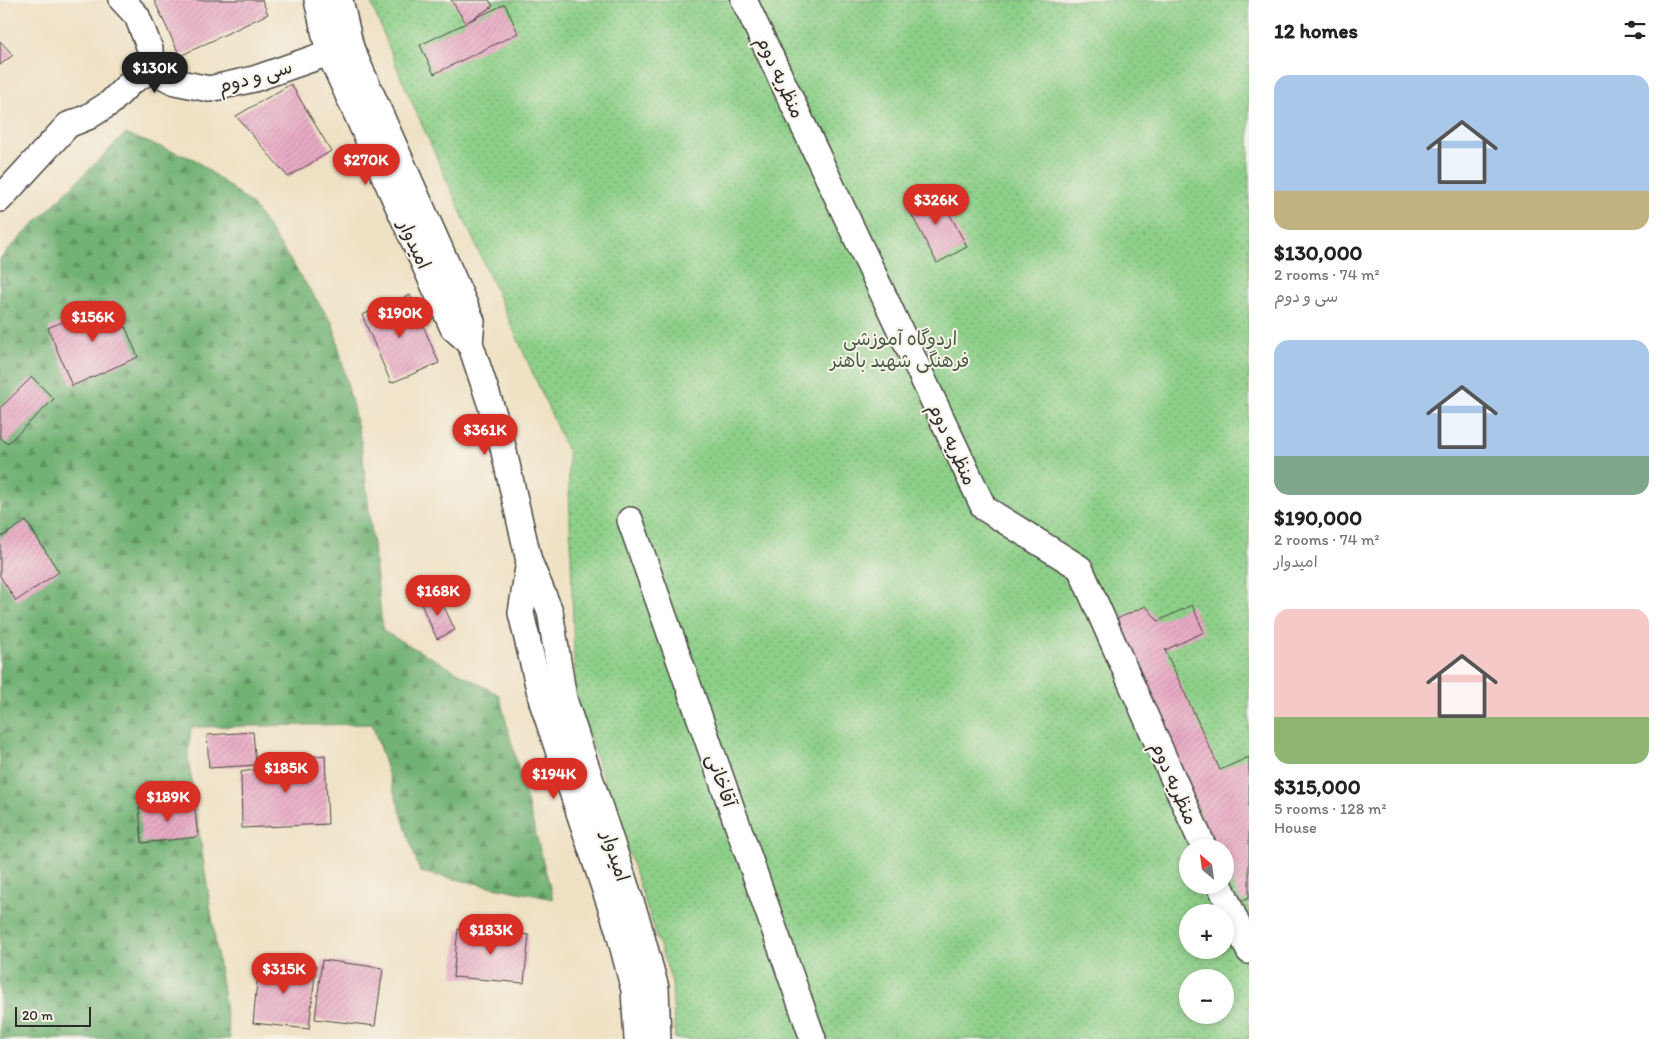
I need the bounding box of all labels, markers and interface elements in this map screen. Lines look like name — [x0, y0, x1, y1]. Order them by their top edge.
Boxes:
icon: filters — [1621, 16, 1649, 44]
text: 12 homes — [1274, 18, 1358, 43]
street label: منظریه دوم — [749, 32, 810, 123]
pin: $130K — [120, 52, 190, 94]
street label: سی و دوم — [215, 55, 296, 101]
text: $130K — [133, 58, 177, 77]
icon: home — [1417, 107, 1507, 197]
pin: $270K — [331, 144, 401, 186]
text: $270K — [344, 150, 388, 169]
pin: $326K — [901, 184, 971, 226]
text: $326K — [914, 190, 958, 209]
street label: امیدوار — [392, 214, 436, 273]
text: $130,000 — [1274, 240, 1363, 265]
text: 2 rooms · 74 m² — [1274, 265, 1379, 284]
text: سی و دوم — [1274, 287, 1338, 306]
pin: $190K — [365, 296, 435, 339]
pin: $156K — [58, 300, 128, 343]
text: $190K — [378, 303, 422, 322]
text: $156K — [72, 307, 114, 326]
park label: اردوگاه آموزشی فرهنگی شهید باهنر — [828, 327, 970, 373]
icon: home — [1417, 372, 1507, 462]
street label: منظریه دوم — [921, 399, 982, 490]
pin: $361K — [450, 414, 520, 456]
text: $361K — [464, 420, 506, 439]
text: $190,000 — [1274, 505, 1362, 530]
text: 2 rooms · 74 m² — [1274, 530, 1379, 549]
text: امیدوار — [1274, 552, 1318, 571]
pin: $168K — [403, 574, 473, 617]
text: $168K — [417, 581, 460, 600]
icon: home — [1417, 641, 1507, 731]
street label: منظریه دوم — [1143, 738, 1203, 829]
street label: آقاخانی — [701, 751, 742, 811]
pin: $185K — [251, 752, 321, 794]
text: $185K — [265, 758, 307, 777]
pin: $194K — [519, 758, 589, 800]
text: $194K — [532, 764, 576, 783]
text: $315,000 — [1274, 774, 1361, 799]
pin: $189K — [133, 780, 203, 823]
text: $189K — [147, 787, 189, 806]
text: 5 rooms · 128 m² — [1274, 799, 1386, 818]
text: House — [1274, 818, 1317, 837]
street label: امیدوار — [596, 826, 634, 884]
north arrow — [1179, 839, 1234, 894]
map controls — [1179, 839, 1234, 1024]
button: + — [1179, 904, 1234, 959]
pin: $183K — [456, 914, 526, 956]
text: $183K — [469, 920, 513, 939]
pin: $315K — [249, 952, 319, 995]
text: $315K — [263, 959, 305, 978]
button: − — [1179, 969, 1234, 1024]
scale bar — [15, 1004, 91, 1027]
text: 20 m — [22, 1007, 53, 1024]

